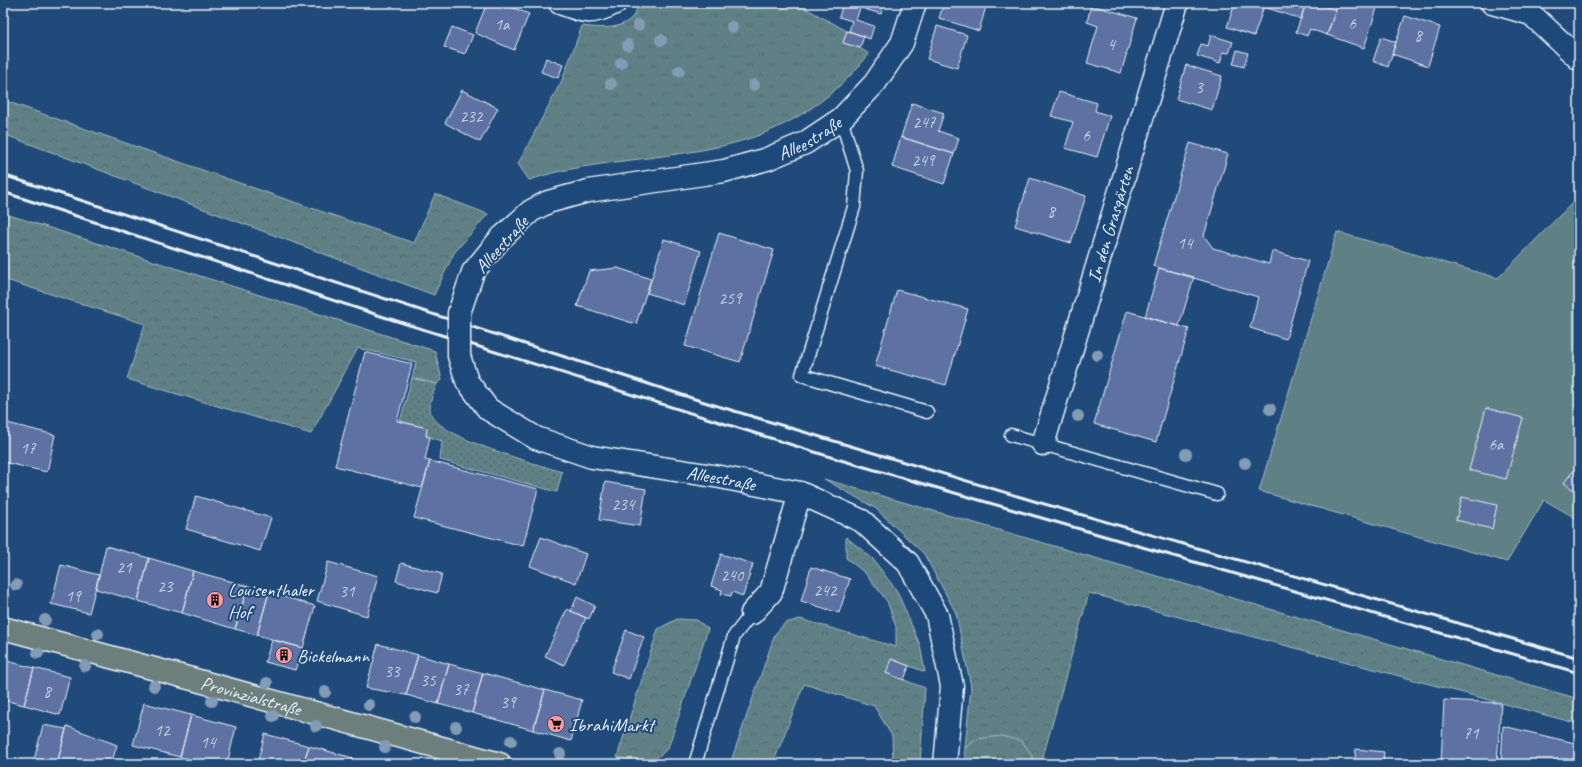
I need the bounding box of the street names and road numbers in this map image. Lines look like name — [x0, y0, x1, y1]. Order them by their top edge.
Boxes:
street label: Alleestraße — [774, 110, 848, 166]
street label: In den Grasgärten — [1082, 162, 1140, 285]
street label: Alleestraße — [470, 209, 535, 279]
street label: Alleestraße — [685, 461, 759, 497]
street label: Provinzialstraße — [198, 671, 305, 722]

